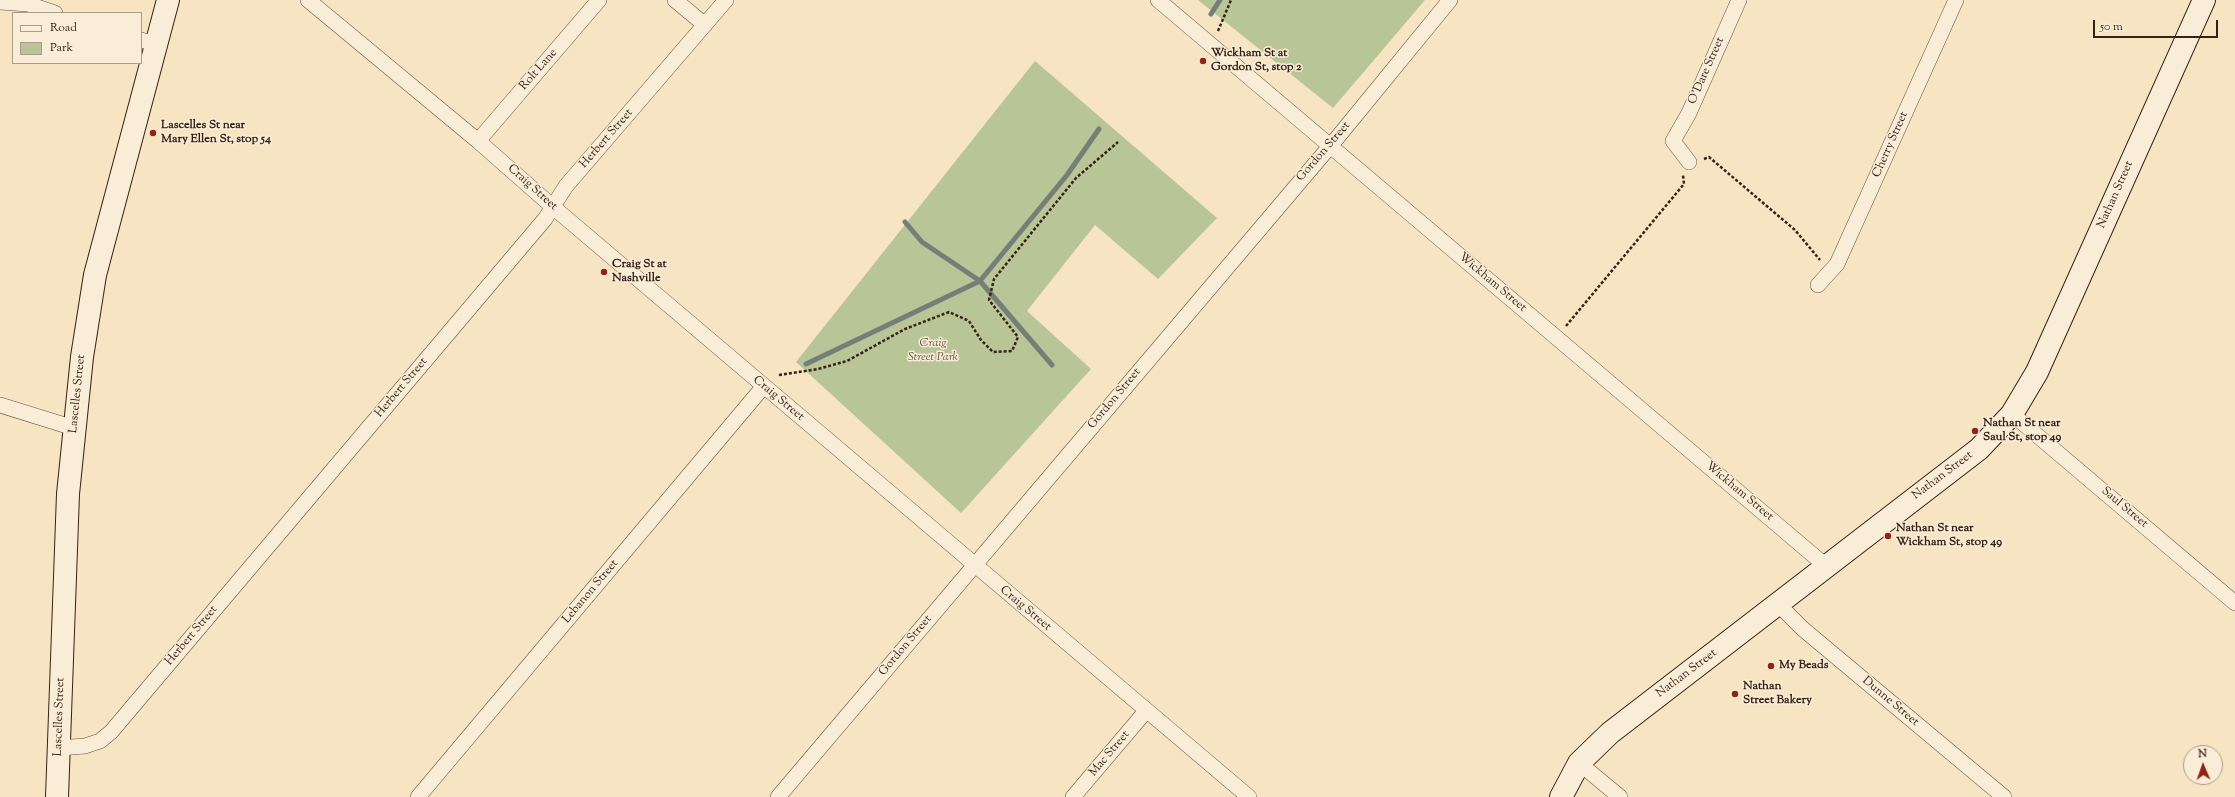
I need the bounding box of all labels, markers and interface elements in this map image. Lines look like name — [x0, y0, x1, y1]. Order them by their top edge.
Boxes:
legend — [12, 12, 142, 64]
scale bar — [2095, 12, 2220, 38]
text: 50 m — [2100, 18, 2123, 36]
text: Road — [50, 19, 77, 37]
street label: O'Dare Street — [1686, 35, 1728, 107]
text: Park — [50, 39, 73, 57]
street label: Rolt Lane — [517, 46, 561, 94]
place label: Wickham St at Gordon St, stop 2 — [1211, 47, 1302, 75]
marker: Wickham St at Gordon St, stop 2 — [1198, 56, 1208, 66]
street label: Herbert Street — [577, 106, 637, 172]
street label: Cherry Street — [1870, 110, 1912, 180]
place label: Lascelles St near Mary Ellen St, stop 54 — [161, 119, 271, 147]
street label: Gordon Street — [1294, 119, 1354, 185]
marker: Lascelles St near Mary Ellen St, stop 54 — [148, 128, 158, 138]
street label: Nathan Street — [2095, 159, 2137, 231]
street label: Craig Street — [504, 162, 560, 214]
street label: Wickham Street — [1455, 251, 1529, 315]
place label: Craig St at Nashville — [612, 258, 667, 286]
marker: Craig St at Nashville — [599, 267, 609, 277]
park label: Craig Street Park — [908, 337, 958, 365]
street label: Lascelles Street — [67, 354, 89, 434]
street label: Herbert Street — [373, 355, 431, 421]
street label: Gordon Street — [1085, 366, 1145, 432]
street label: Craig Street — [750, 373, 806, 425]
place label: Nathan St near Saul St, stop 49 — [1983, 417, 2061, 445]
marker: Nathan St near Saul St, stop 49 — [1970, 426, 1980, 436]
street label: Nathan Street — [1910, 449, 1976, 503]
street label: Wickham Street — [1702, 460, 1776, 524]
street label: Saul Street — [2098, 484, 2150, 532]
place label: Nathan St near Wickham St, stop 49 — [1896, 522, 2002, 550]
marker: Nathan St near Wickham St, stop 49 — [1883, 531, 1893, 541]
street label: Lebanon Street — [560, 557, 622, 627]
street label: Craig Street — [997, 583, 1053, 635]
street label: Herbert Street — [163, 603, 221, 669]
street label: Gordon Street — [876, 613, 936, 679]
street label: Nathan Street — [1654, 647, 1720, 701]
place label: My Beads — [1779, 659, 1828, 673]
marker: My Beads — [1766, 661, 1776, 671]
street label: Dunne Street — [1859, 674, 1921, 730]
street label: Lascelles Street — [51, 677, 69, 757]
place label: Nathan Street Bakery — [1743, 680, 1812, 708]
marker: Nathan Street Bakery — [1730, 689, 1740, 699]
street label: Mac Street — [1087, 728, 1133, 780]
north arrow — [2183, 745, 2223, 785]
text: N — [2198, 746, 2207, 762]

